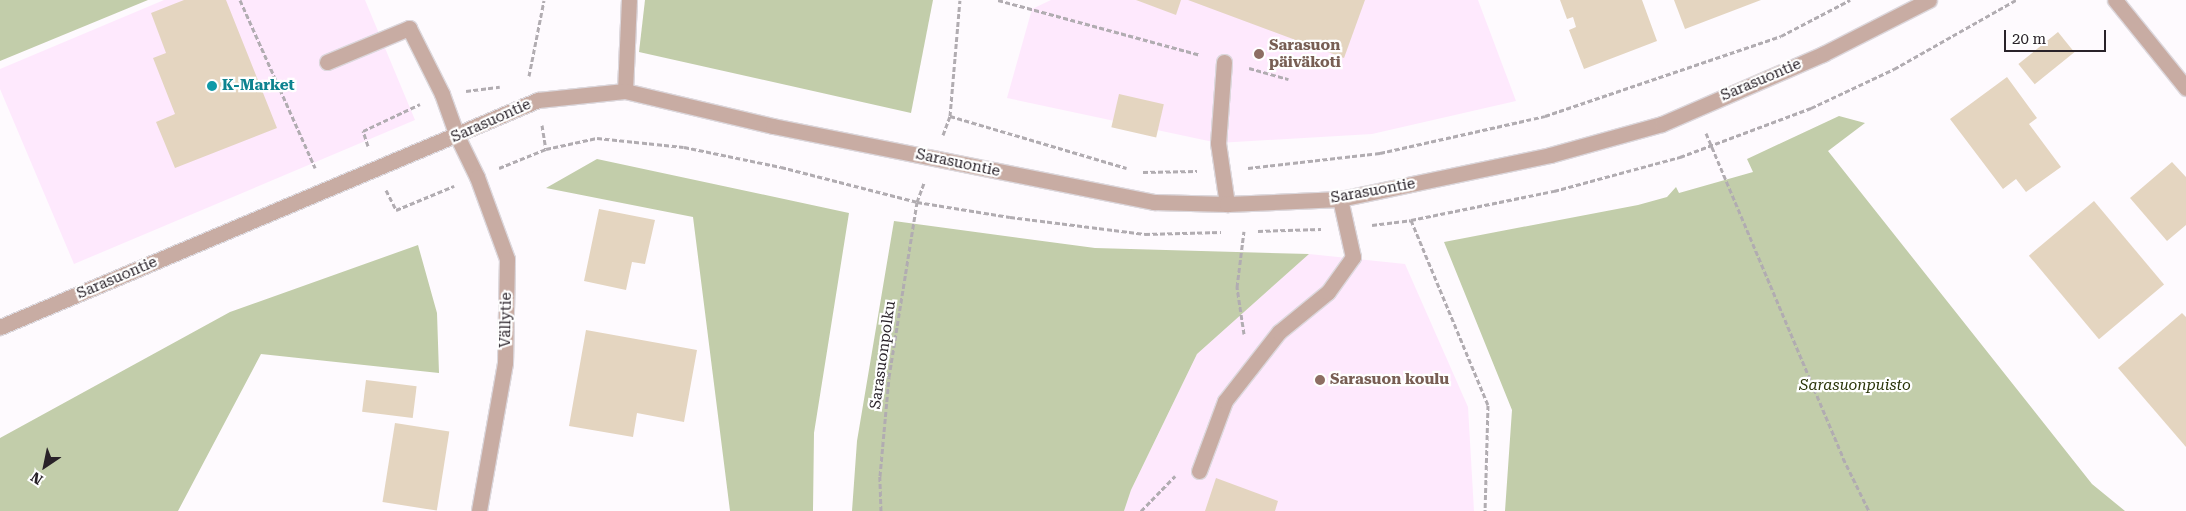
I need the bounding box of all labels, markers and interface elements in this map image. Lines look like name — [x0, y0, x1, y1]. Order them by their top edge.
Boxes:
scale bar — [2006, 20, 2108, 52]
text: 20 m — [2012, 30, 2046, 48]
place label: Sarasuon päiväkoti — [1269, 36, 1341, 71]
marker: Sarasuon päiväkoti — [1253, 48, 1265, 60]
street label: Sarasuontie — [1718, 55, 1804, 105]
place label: K-Market — [222, 77, 295, 95]
marker: K-Market — [206, 80, 218, 92]
street label: Sarasuontie — [448, 95, 534, 147]
street label: Sarasuontie — [914, 145, 1002, 181]
street label: Sarasuontie — [1329, 175, 1417, 207]
street label: Sarasuontie — [74, 253, 160, 303]
street label: Vällytie — [497, 292, 515, 348]
street label: Sarasuonpolku — [866, 300, 900, 410]
place label: Sarasuon koulu — [1330, 371, 1449, 389]
marker: Sarasuon koulu — [1314, 374, 1326, 386]
park label: Sarasuonpuisto — [1799, 377, 1911, 395]
north arrow — [20, 441, 70, 491]
text: N — [28, 469, 46, 488]

